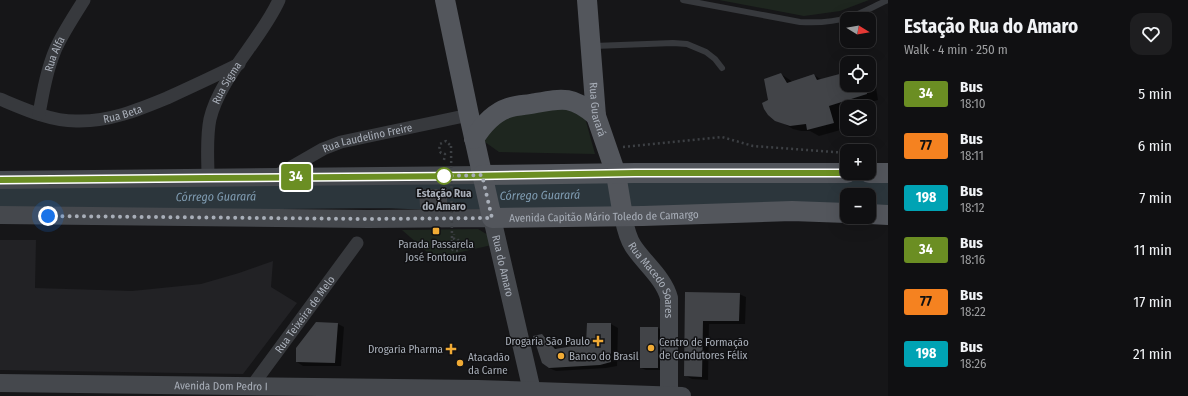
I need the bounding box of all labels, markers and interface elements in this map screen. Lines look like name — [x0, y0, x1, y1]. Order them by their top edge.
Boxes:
north arrow — [840, 12, 876, 48]
map controls — [840, 12, 876, 224]
button: heart — [1130, 13, 1172, 55]
text: Estação Rua do Amaro — [904, 15, 1078, 38]
street label: Rua Alfa — [42, 34, 68, 73]
text: Walk · 4 min · 250 m — [904, 42, 1008, 57]
button: locate — [840, 56, 876, 92]
street label: Rua Sigma — [210, 59, 244, 106]
text: Bus — [960, 78, 983, 96]
street label: Rua Guarará — [586, 82, 609, 138]
text: 34 — [919, 85, 933, 102]
text: 5 min — [1138, 85, 1172, 103]
text: 18:10 — [960, 96, 986, 111]
button: layers — [840, 100, 876, 136]
street label: Rua Beta — [102, 102, 144, 126]
street label: Rua Laudelino Freire — [321, 121, 413, 156]
text: Bus — [960, 130, 983, 148]
text: 77 — [920, 137, 932, 154]
text: 6 min — [1138, 137, 1172, 155]
button: + — [840, 144, 876, 180]
text: 18:11 — [960, 148, 984, 163]
line badge: 34 — [278, 164, 314, 190]
marker: Estação Rua do Amaro — [435, 167, 453, 185]
text: 34 — [289, 168, 303, 185]
text: Bus — [960, 182, 983, 200]
place label: Estação Rua do Amaro — [417, 187, 472, 213]
water label: Córrego Guarará — [500, 188, 580, 203]
button: − — [840, 188, 876, 224]
water label: Córrego Guarará — [176, 189, 256, 204]
text: 198 — [916, 189, 936, 206]
text: 7 min — [1139, 189, 1172, 207]
text: 18:12 — [960, 200, 985, 215]
your location — [38, 206, 58, 226]
street label: Avenida Capitão Mário Toledo de Camargo — [509, 208, 699, 225]
marker: Parada Passarela José Fontoura — [431, 226, 441, 236]
street label: Rua do Amaro — [489, 234, 516, 298]
text: Bus — [960, 234, 983, 252]
place label: Parada Passarela José Fontoura — [398, 238, 474, 264]
street label: Rua Macedo Soares — [625, 240, 675, 318]
text: 34 — [919, 241, 933, 258]
text: 11 min — [1134, 241, 1172, 259]
text: 18:16 — [960, 252, 985, 267]
street label: Rua Teixeira de Melo — [272, 273, 338, 356]
text: Bus — [960, 286, 983, 304]
text: 77 — [920, 293, 932, 310]
text: 17 min — [1133, 293, 1172, 311]
text: 18:22 — [960, 304, 986, 319]
place label: Drogaria São Paulo — [505, 335, 590, 348]
marker: Drogaria São Paulo — [593, 336, 603, 346]
place label: Centro de Formação de Condutores Félix — [659, 336, 749, 362]
text: Bus — [960, 338, 983, 356]
place label: Drogaria Pharma — [368, 343, 443, 356]
marker: Centro de Formação de Condutores Félix — [646, 343, 656, 353]
marker: Drogaria Pharma — [446, 344, 456, 354]
text: 198 — [916, 345, 936, 362]
text: 21 min — [1133, 345, 1172, 363]
place label: Banco do Brasil — [569, 350, 639, 363]
place label: Atacadão da Carne — [468, 351, 510, 377]
marker: Banco do Brasil — [556, 351, 566, 361]
text: 18:26 — [960, 356, 987, 371]
marker: Atacadão da Carne — [455, 358, 465, 368]
street label: Avenida Dom Pedro I — [174, 379, 268, 393]

